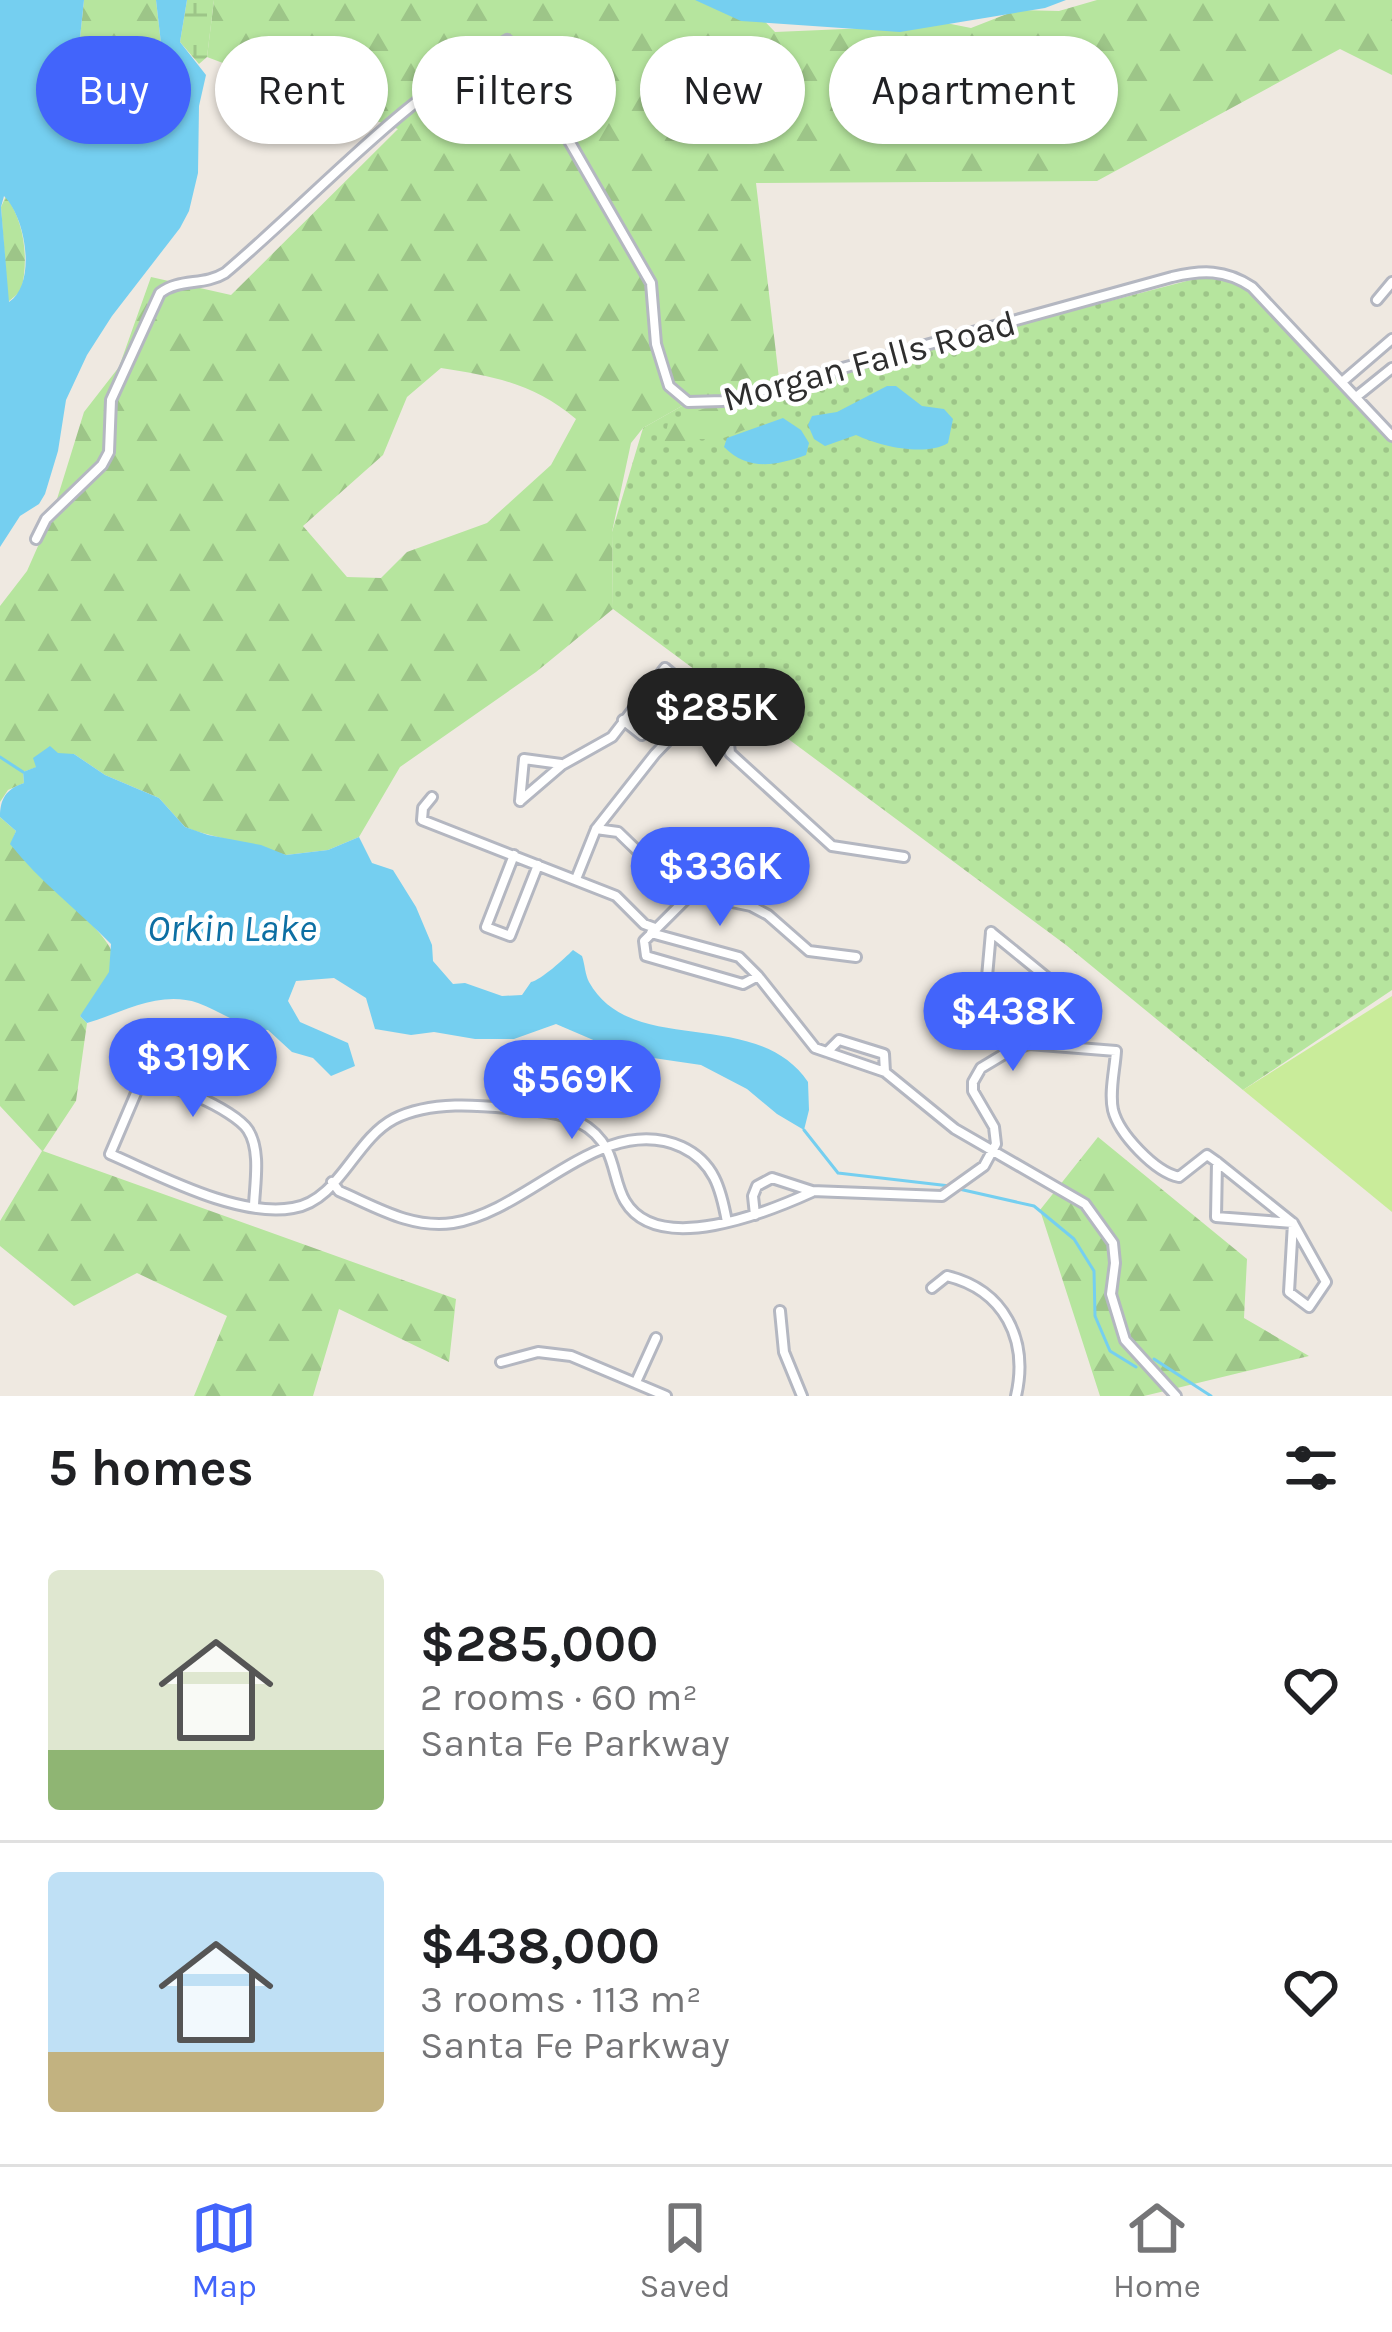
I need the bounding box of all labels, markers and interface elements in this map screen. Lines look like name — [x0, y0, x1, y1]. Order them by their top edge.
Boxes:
chip: Buy — [36, 36, 191, 144]
chip: Rent — [215, 36, 388, 144]
chip: Filters — [412, 36, 616, 144]
chip: New — [640, 36, 805, 144]
chip: Apartment — [829, 36, 1118, 144]
street label: Morgan Falls Road — [718, 302, 1020, 420]
pin: $285K — [632, 668, 800, 770]
text: $285K — [654, 684, 778, 730]
pin: $336K — [636, 827, 804, 929]
text: $336K — [658, 843, 782, 889]
water label: Orkin Lake — [147, 905, 317, 951]
pin: $438K — [929, 972, 1097, 1074]
text: $438K — [950, 988, 1076, 1034]
pin: $319K — [109, 1018, 277, 1120]
text: $319K — [136, 1034, 250, 1080]
pin: $569K — [488, 1040, 656, 1142]
text: $569K — [511, 1056, 633, 1102]
icon: filters — [1278, 1435, 1344, 1501]
text: 5 homes — [48, 1438, 254, 1498]
text: $285,000 — [420, 1614, 658, 1674]
icon: home — [144, 1618, 288, 1762]
icon: heart — [1278, 1657, 1344, 1723]
text: 2 rooms · 60 m² — [420, 1674, 698, 1720]
text: Santa Fe Parkway — [420, 1720, 730, 1766]
text: $438,000 — [420, 1916, 660, 1976]
icon: home — [144, 1920, 288, 2064]
icon: heart — [1278, 1959, 1344, 2025]
text: 3 rooms · 113 m² — [420, 1976, 702, 2022]
text: Santa Fe Parkway — [420, 2022, 730, 2068]
tab: Map — [191, 2195, 257, 2305]
tab: Saved — [639, 2195, 731, 2305]
tab: Home — [1113, 2195, 1201, 2305]

